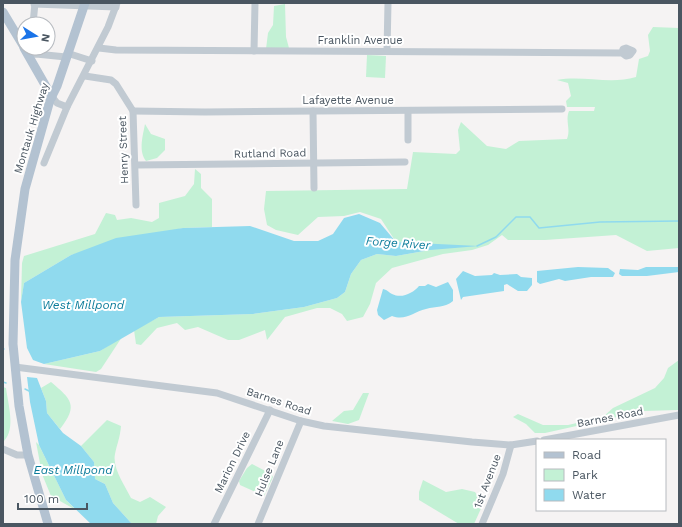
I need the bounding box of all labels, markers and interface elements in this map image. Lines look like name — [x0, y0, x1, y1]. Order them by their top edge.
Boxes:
north arrow — [16, 16, 56, 56]
text: N — [38, 33, 52, 43]
street label: Franklin Avenue — [317, 34, 403, 47]
street label: Montauk Highway — [11, 81, 52, 175]
street label: Lafayette Avenue — [302, 94, 394, 107]
street label: Henry Street — [116, 115, 131, 184]
street label: Rutland Road — [234, 146, 306, 161]
water label: Forge River — [365, 234, 432, 252]
water label: West Millpond — [42, 298, 125, 312]
street label: Barnes Road — [245, 385, 313, 418]
street label: Barnes Road — [576, 405, 644, 430]
street label: Marion Drive — [212, 429, 253, 495]
street label: Hulse Lane — [252, 438, 287, 498]
legend — [536, 439, 666, 511]
text: Road — [572, 448, 601, 462]
street label: 1st Avenue — [471, 452, 504, 510]
water label: East Millpond — [33, 463, 113, 477]
text: Park — [572, 468, 598, 482]
scale bar — [18, 485, 87, 511]
text: Water — [572, 488, 607, 502]
text: 100 m — [24, 492, 59, 506]

